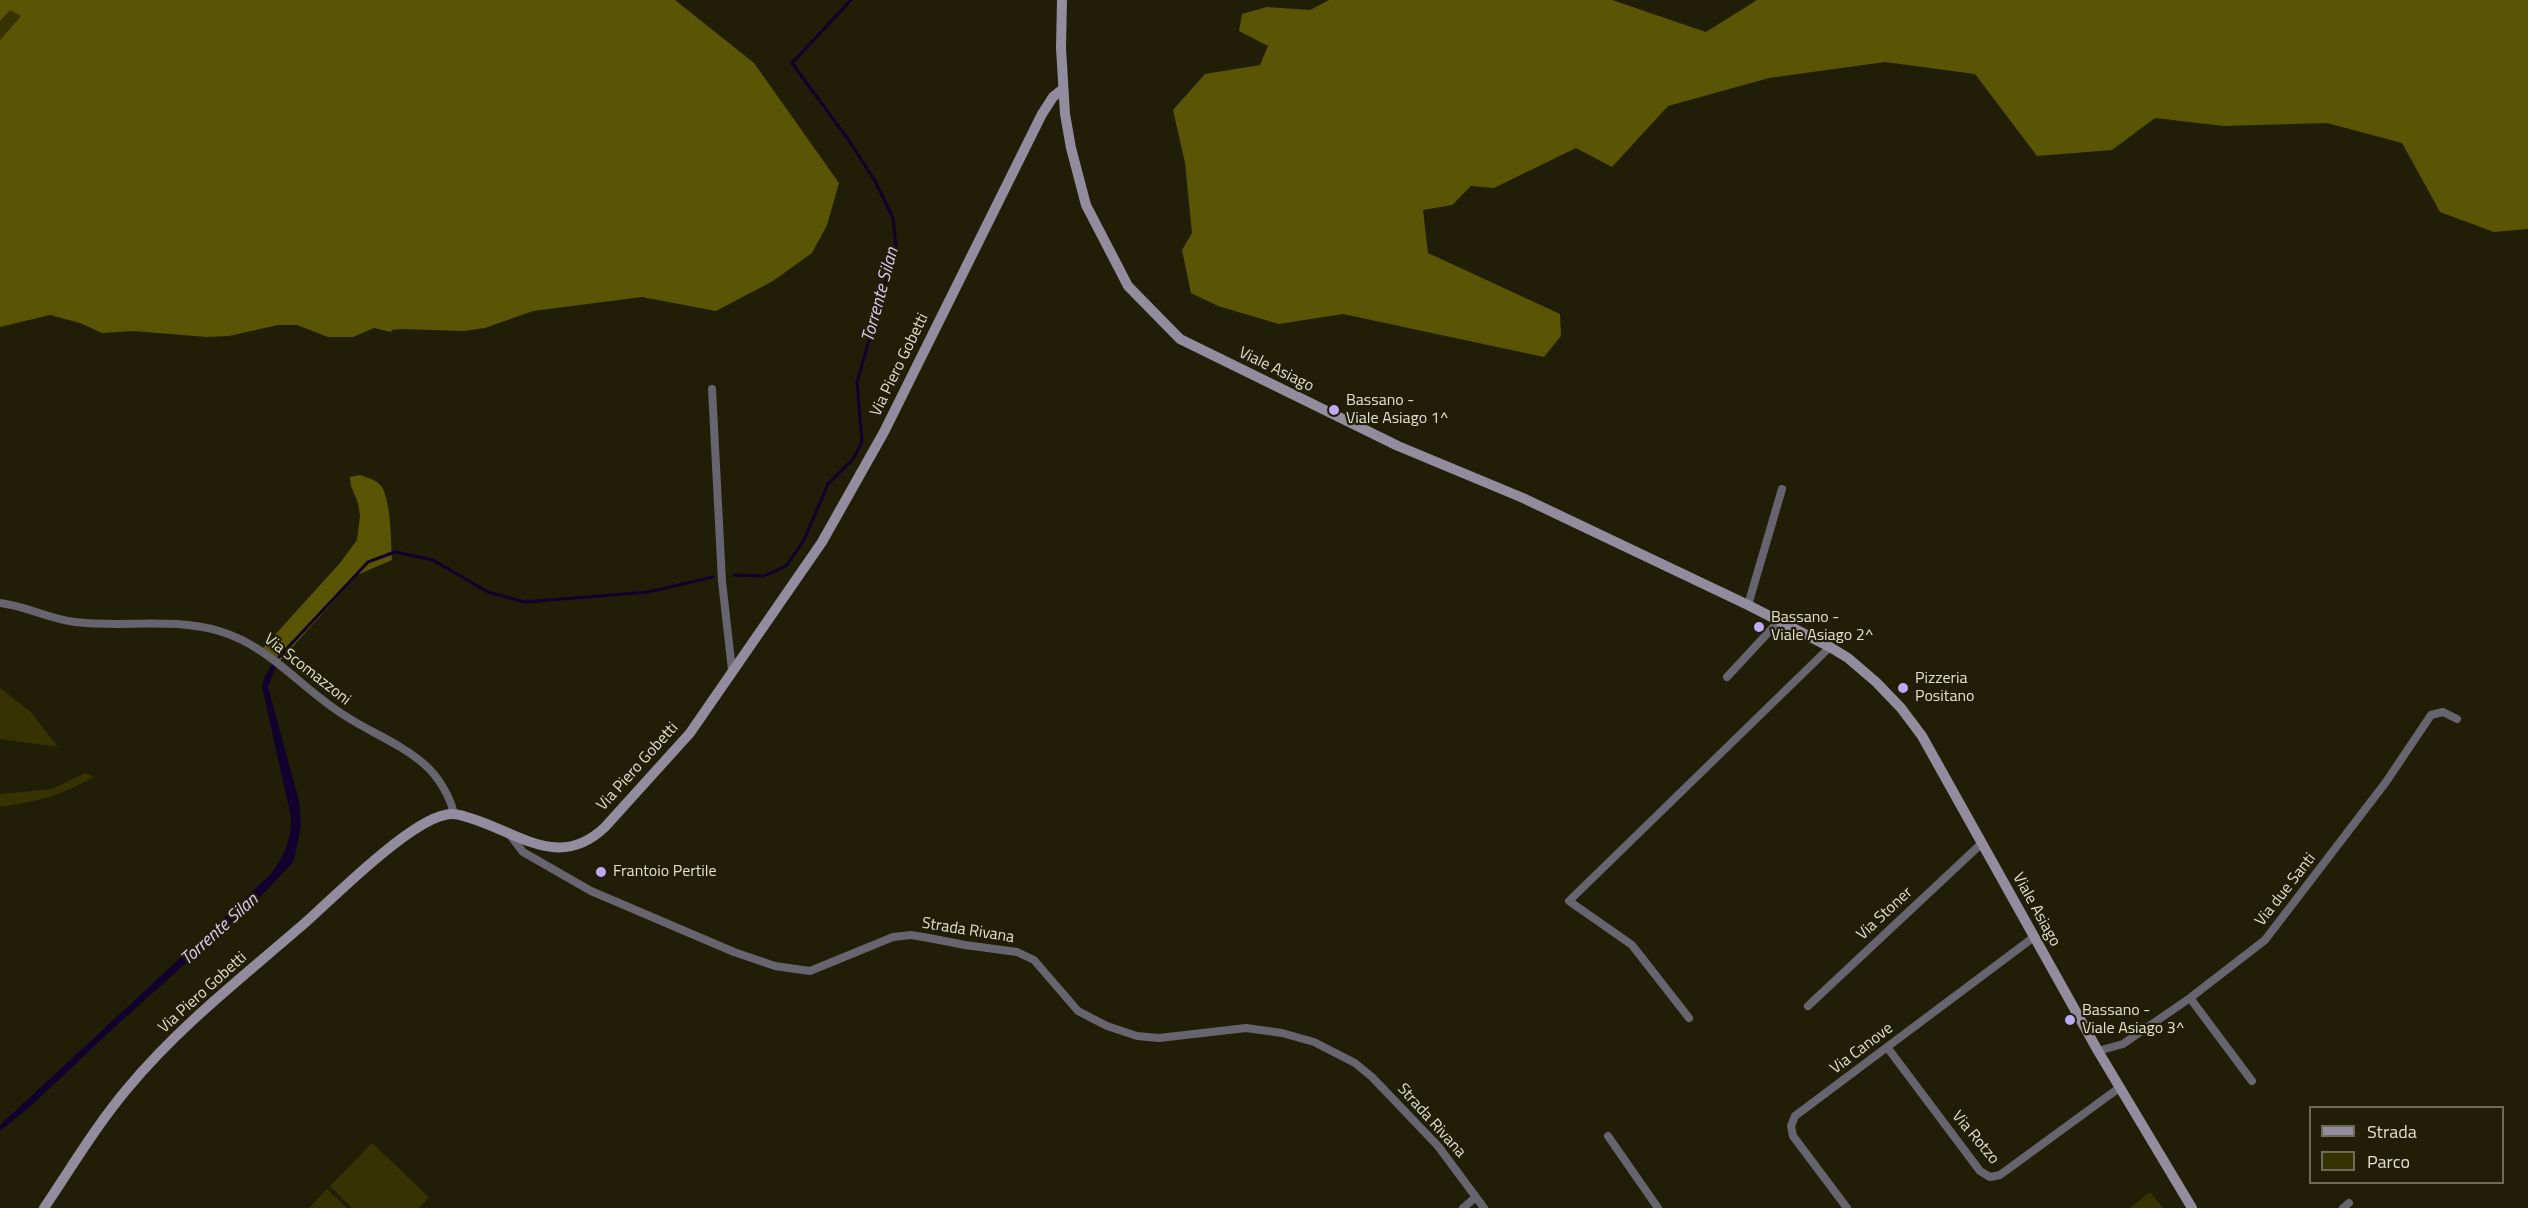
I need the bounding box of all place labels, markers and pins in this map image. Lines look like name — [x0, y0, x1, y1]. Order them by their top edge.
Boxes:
place label: Bassano - Viale Asiago 1^ — [1346, 391, 1449, 429]
marker: Bassano - Viale Asiago 1^ — [1327, 403, 1341, 417]
place label: Bassano - Viale Asiago 2^ — [1771, 608, 1874, 646]
marker: Bassano - Viale Asiago 2^ — [1752, 620, 1766, 634]
place label: Pizzeria Positano — [1915, 669, 1974, 707]
marker: Pizzeria Positano — [1896, 681, 1910, 695]
place label: Frantoio Pertile — [613, 862, 717, 882]
marker: Frantoio Pertile — [594, 865, 608, 879]
place label: Bassano - Viale Asiago 3^ — [2082, 1001, 2185, 1039]
marker: Bassano - Viale Asiago 3^ — [2063, 1013, 2077, 1027]

